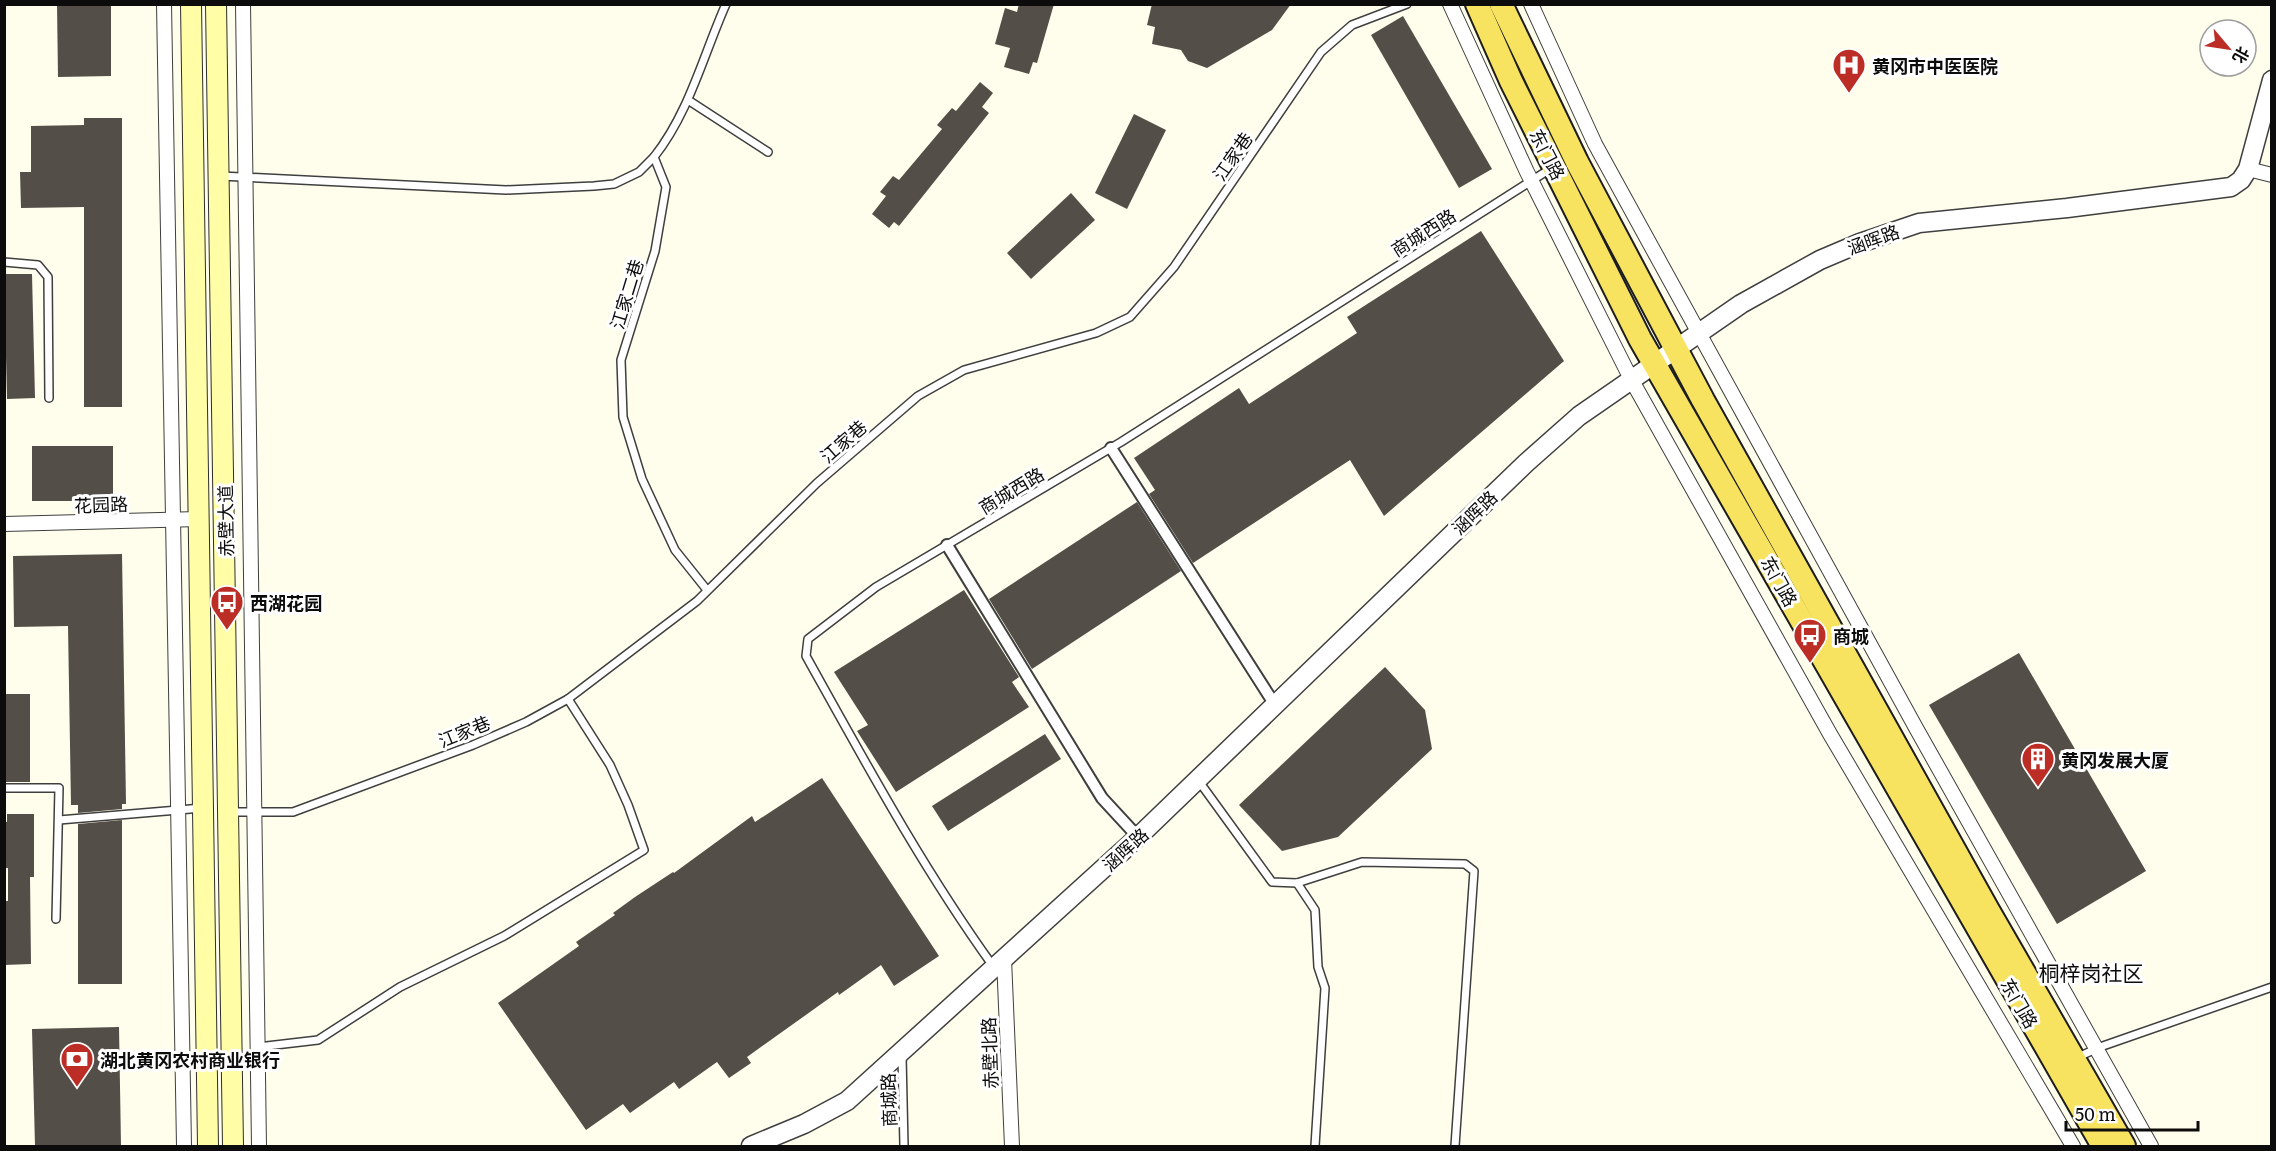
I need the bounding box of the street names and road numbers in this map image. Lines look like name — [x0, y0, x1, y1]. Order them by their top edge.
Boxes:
street label: 东门路 — [1524, 124, 1572, 184]
street label: 江家巷 — [1205, 126, 1259, 186]
street label: 商城西路 — [1385, 201, 1461, 263]
street label: 涵晖路 — [1843, 217, 1903, 261]
street label: 江家二巷 — [603, 256, 649, 332]
street label: 江家巷 — [814, 413, 872, 469]
street label: 商城西路 — [973, 460, 1049, 520]
street label: 涵晖路 — [1445, 484, 1503, 540]
street label: 赤壁大道 — [211, 485, 239, 557]
street label: 花园路 — [74, 490, 128, 518]
street label: 东门路 — [1755, 551, 1805, 611]
street label: 江家巷 — [434, 708, 494, 754]
street label: 涵晖路 — [1096, 821, 1154, 877]
street label: 东门路 — [1995, 973, 2045, 1033]
street label: 赤壁北路 — [974, 1017, 1004, 1089]
street label: 商城路 — [874, 1073, 902, 1127]

